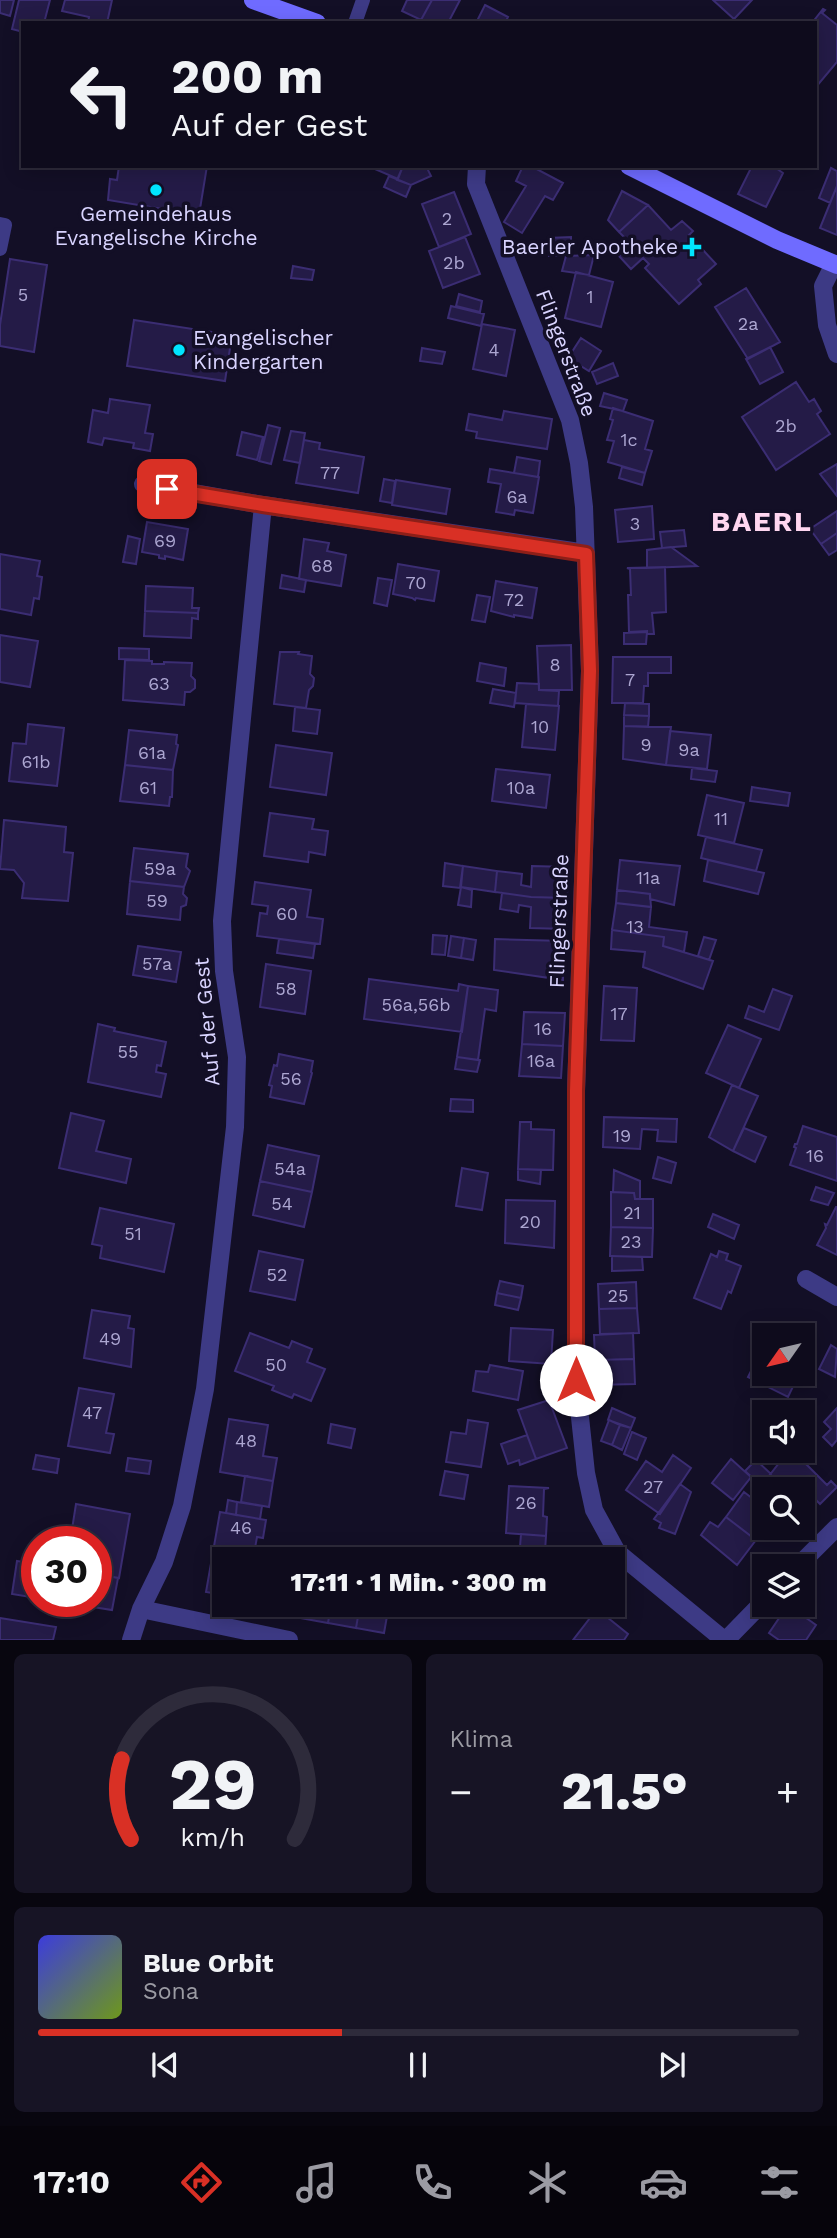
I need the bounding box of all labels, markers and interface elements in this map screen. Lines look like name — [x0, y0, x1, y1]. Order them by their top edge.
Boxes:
text: 200 m — [171, 47, 323, 105]
icon: left — [56, 49, 147, 140]
text: Auf der Gest — [171, 106, 367, 144]
marker: Gemeindehaus Evangelische Kirche — [148, 182, 164, 198]
place label: Gemeindehaus Evangelische Kirche — [54, 201, 258, 250]
house number: 2 — [442, 208, 452, 229]
place label: Baerler Apotheke — [502, 234, 678, 259]
marker: Baerler Apotheke — [684, 239, 700, 255]
house number: 2b — [443, 252, 465, 273]
house number: 5 — [18, 284, 28, 305]
street label: Flingerstraße — [531, 286, 602, 420]
house number: 1 — [586, 286, 594, 307]
house number: 2a — [738, 313, 758, 334]
place label: Evangelischer Kindergarten — [193, 325, 334, 374]
house number: 4 — [489, 339, 500, 360]
marker: Evangelischer Kindergarten — [171, 342, 187, 358]
house number: 2b — [775, 415, 797, 436]
house number: 1c — [620, 429, 638, 450]
pin — [137, 459, 197, 519]
house number: 77 — [320, 462, 340, 483]
icon: arrive — [148, 470, 186, 508]
house number: 6a — [506, 486, 528, 507]
district label: BAERL — [711, 505, 813, 538]
house number: 3 — [630, 513, 640, 534]
house number: 69 — [154, 530, 176, 551]
house number: 68 — [311, 555, 333, 576]
house number: 70 — [406, 572, 426, 593]
house number: 72 — [504, 589, 524, 610]
house number: 8 — [549, 654, 561, 675]
house number: 7 — [625, 669, 635, 690]
house number: 63 — [148, 673, 170, 694]
house number: 10 — [531, 716, 549, 737]
house number: 9 — [640, 734, 652, 755]
house number: 9a — [678, 739, 700, 760]
house number: 61a — [138, 742, 166, 763]
house number: 61b — [21, 751, 51, 772]
house number: 61 — [139, 777, 157, 798]
house number: 10a — [507, 777, 535, 798]
house number: 11 — [714, 808, 728, 829]
street label: Flingerstraße — [544, 853, 573, 989]
house number: 59a — [144, 858, 176, 879]
house number: 11a — [636, 867, 660, 888]
house number: 59 — [146, 890, 168, 911]
house number: 60 — [276, 903, 298, 924]
house number: 13 — [626, 916, 644, 937]
house number: 57a — [142, 953, 172, 974]
street label: Auf der Gest — [188, 957, 225, 1087]
house number: 58 — [275, 978, 297, 999]
house number: 56a,56b — [381, 994, 451, 1015]
house number: 17 — [610, 1003, 628, 1024]
house number: 16 — [534, 1018, 552, 1039]
house number: 55 — [118, 1041, 138, 1062]
house number: 16a — [527, 1050, 555, 1071]
house number: 56 — [280, 1068, 302, 1089]
house number: 19 — [613, 1125, 631, 1146]
house number: 16 — [806, 1145, 824, 1166]
house number: 54a — [274, 1158, 306, 1179]
house number: 54 — [271, 1193, 293, 1214]
house number: 21 — [623, 1202, 641, 1223]
house number: 20 — [519, 1211, 541, 1232]
house number: 51 — [124, 1223, 142, 1244]
house number: 23 — [621, 1231, 642, 1252]
house number: 52 — [267, 1264, 287, 1285]
house number: 25 — [608, 1285, 628, 1306]
north arrow — [752, 1323, 816, 1386]
map controls — [752, 1323, 815, 1617]
house number: 49 — [99, 1328, 121, 1349]
position arrow — [539, 1343, 613, 1417]
house number: 50 — [265, 1354, 287, 1375]
button: sound — [752, 1400, 815, 1463]
house number: 47 — [82, 1402, 102, 1423]
house number: 48 — [235, 1430, 257, 1451]
house number: 27 — [643, 1476, 663, 1497]
button: search — [752, 1477, 815, 1540]
house number: 26 — [515, 1492, 537, 1513]
house number: 46 — [230, 1517, 252, 1538]
speed limit sign: 30 — [21, 1526, 112, 1617]
button: layers — [752, 1554, 815, 1617]
text: 17:11 · 1 Min. · 300 m — [290, 1567, 547, 1597]
text: Klima — [450, 1726, 513, 1753]
text: 29 — [169, 1742, 257, 1828]
text: 21.5° — [561, 1761, 688, 1822]
text: − — [450, 1770, 472, 1814]
text: + — [776, 1770, 799, 1814]
text: km/h — [181, 1823, 245, 1852]
text: Blue Orbit — [143, 1948, 273, 1978]
text: Sona — [143, 1978, 199, 2005]
icon: previous — [146, 2046, 184, 2084]
icon: pause — [399, 2046, 437, 2084]
icon: next — [653, 2046, 691, 2084]
icon: directions — [177, 2158, 226, 2207]
icon: music — [292, 2158, 341, 2207]
icon: phone — [408, 2158, 457, 2207]
icon: climate — [523, 2158, 572, 2207]
icon: car — [639, 2158, 688, 2207]
icon: filters — [755, 2158, 804, 2207]
text: 17:10 — [33, 2163, 110, 2201]

